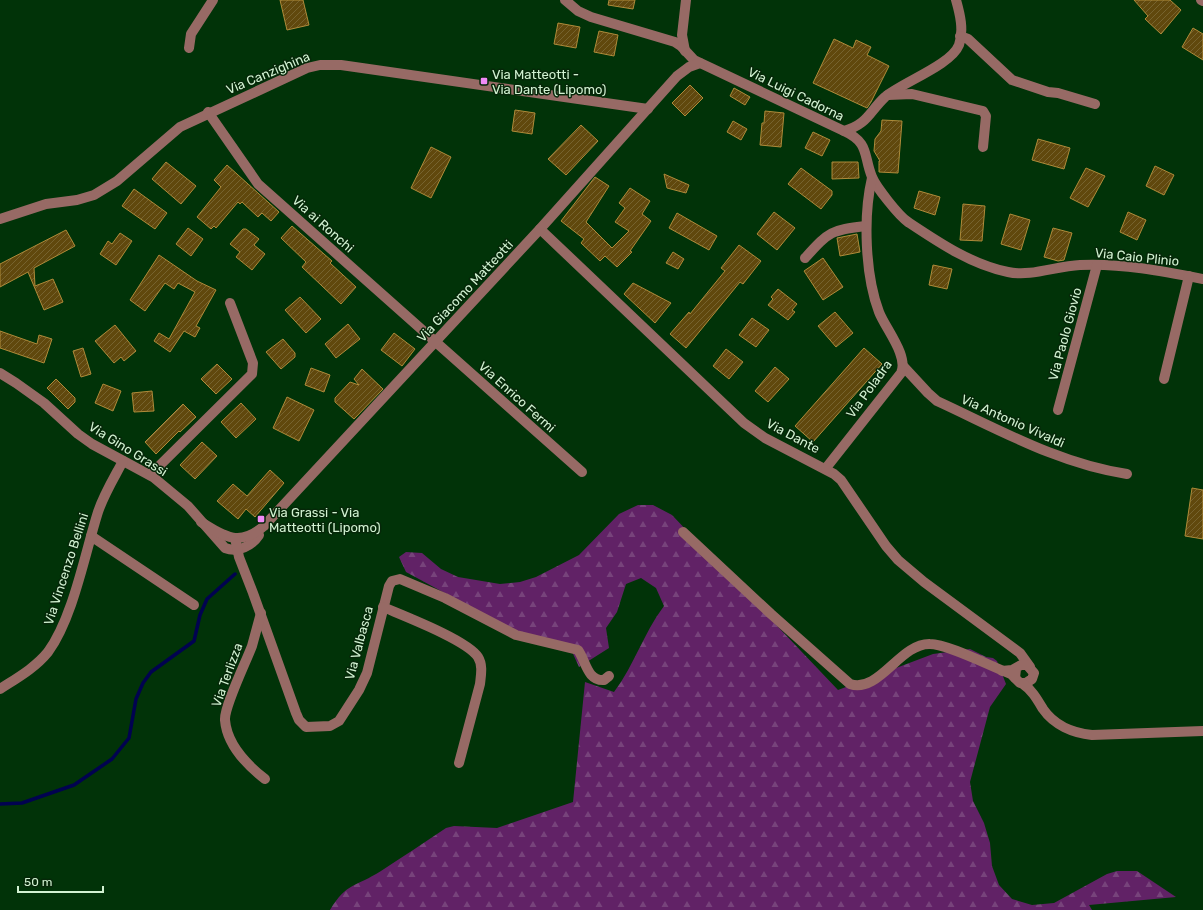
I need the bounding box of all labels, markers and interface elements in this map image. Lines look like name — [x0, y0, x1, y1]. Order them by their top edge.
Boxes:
street label: Via Canzighina — [224, 49, 312, 98]
street label: Via Luigi Cadorna — [745, 64, 847, 125]
place label: Via Matteotti - Via Dante (Lipomo) — [492, 67, 606, 97]
marker: Via Matteotti - Via Dante (Lipomo) — [479, 76, 489, 86]
street label: Via ai Ronchi — [289, 192, 357, 256]
street label: Via Giacomo Matteotti — [414, 237, 516, 345]
street label: Via Caio Plinio — [1094, 245, 1180, 269]
street label: Via Paolo Giovio — [1045, 286, 1085, 382]
street label: Via Poladra — [843, 357, 895, 421]
street label: Via Enrico Fermi — [476, 359, 558, 435]
street label: Via Antonio Vivaldi — [959, 391, 1067, 451]
street label: Via Dante — [764, 416, 822, 456]
street label: Via Gino Grassi — [86, 419, 170, 479]
place label: Via Grassi - Via Matteotti (Lipomo) — [269, 505, 381, 535]
street label: Via Vincenzo Bellini — [41, 511, 91, 627]
marker: Via Grassi - Via Matteotti (Lipomo) — [256, 514, 266, 524]
street label: Via Valbasca — [342, 605, 376, 681]
street label: Via Terlizza — [209, 641, 245, 709]
scale bar — [18, 868, 103, 894]
text: 50 m — [24, 875, 52, 889]

